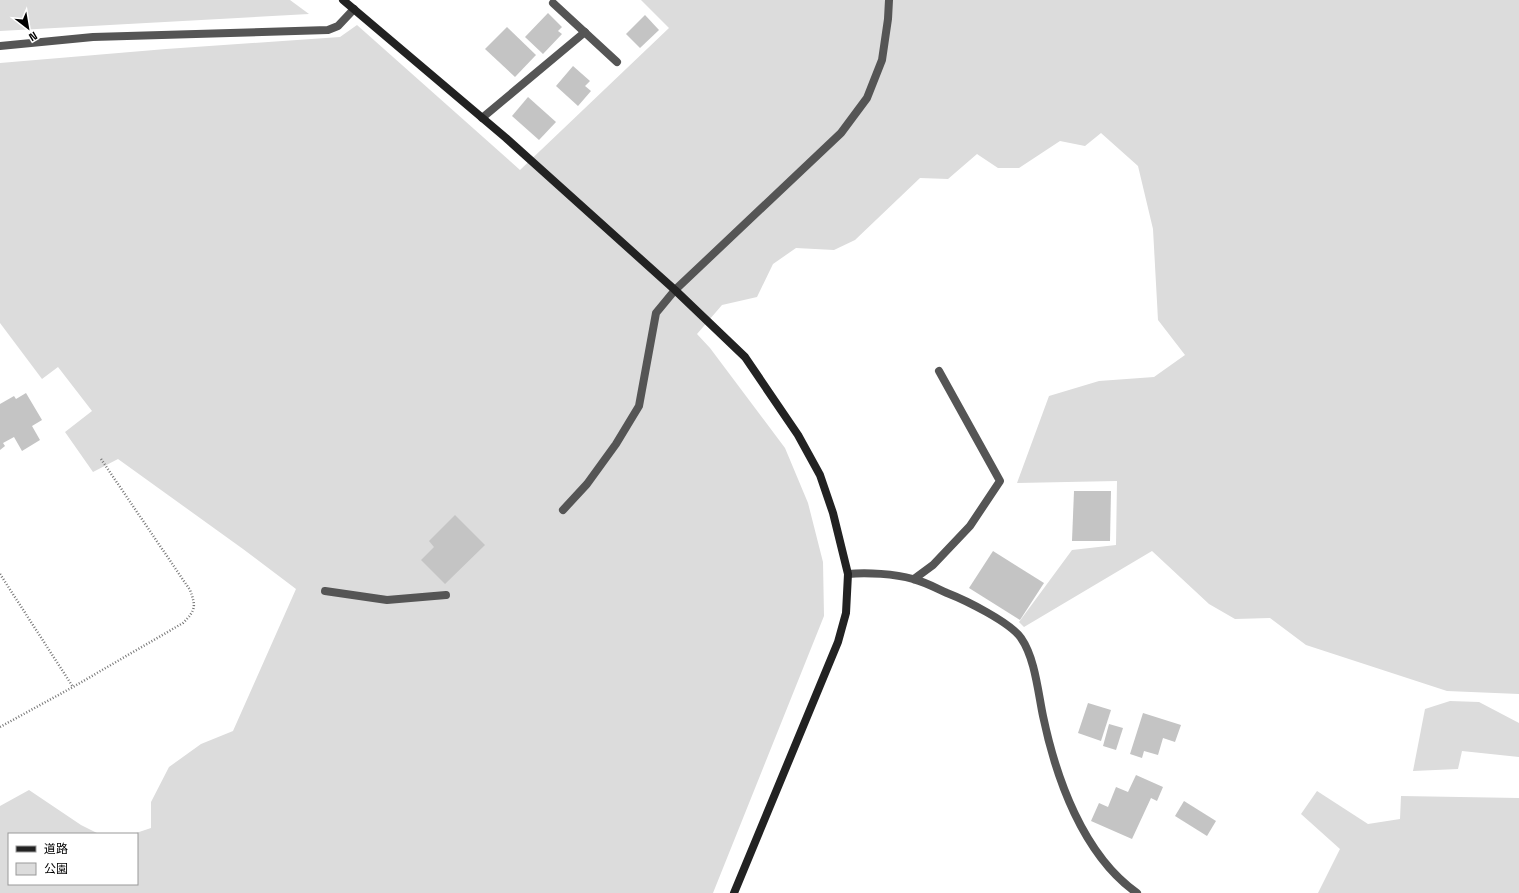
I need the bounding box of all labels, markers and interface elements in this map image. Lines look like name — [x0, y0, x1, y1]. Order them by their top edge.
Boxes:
north arrow — [8, 8, 48, 48]
text: N — [26, 29, 40, 44]
legend — [8, 833, 138, 885]
text: 道路 — [44, 841, 68, 857]
text: 公園 — [44, 861, 68, 877]

